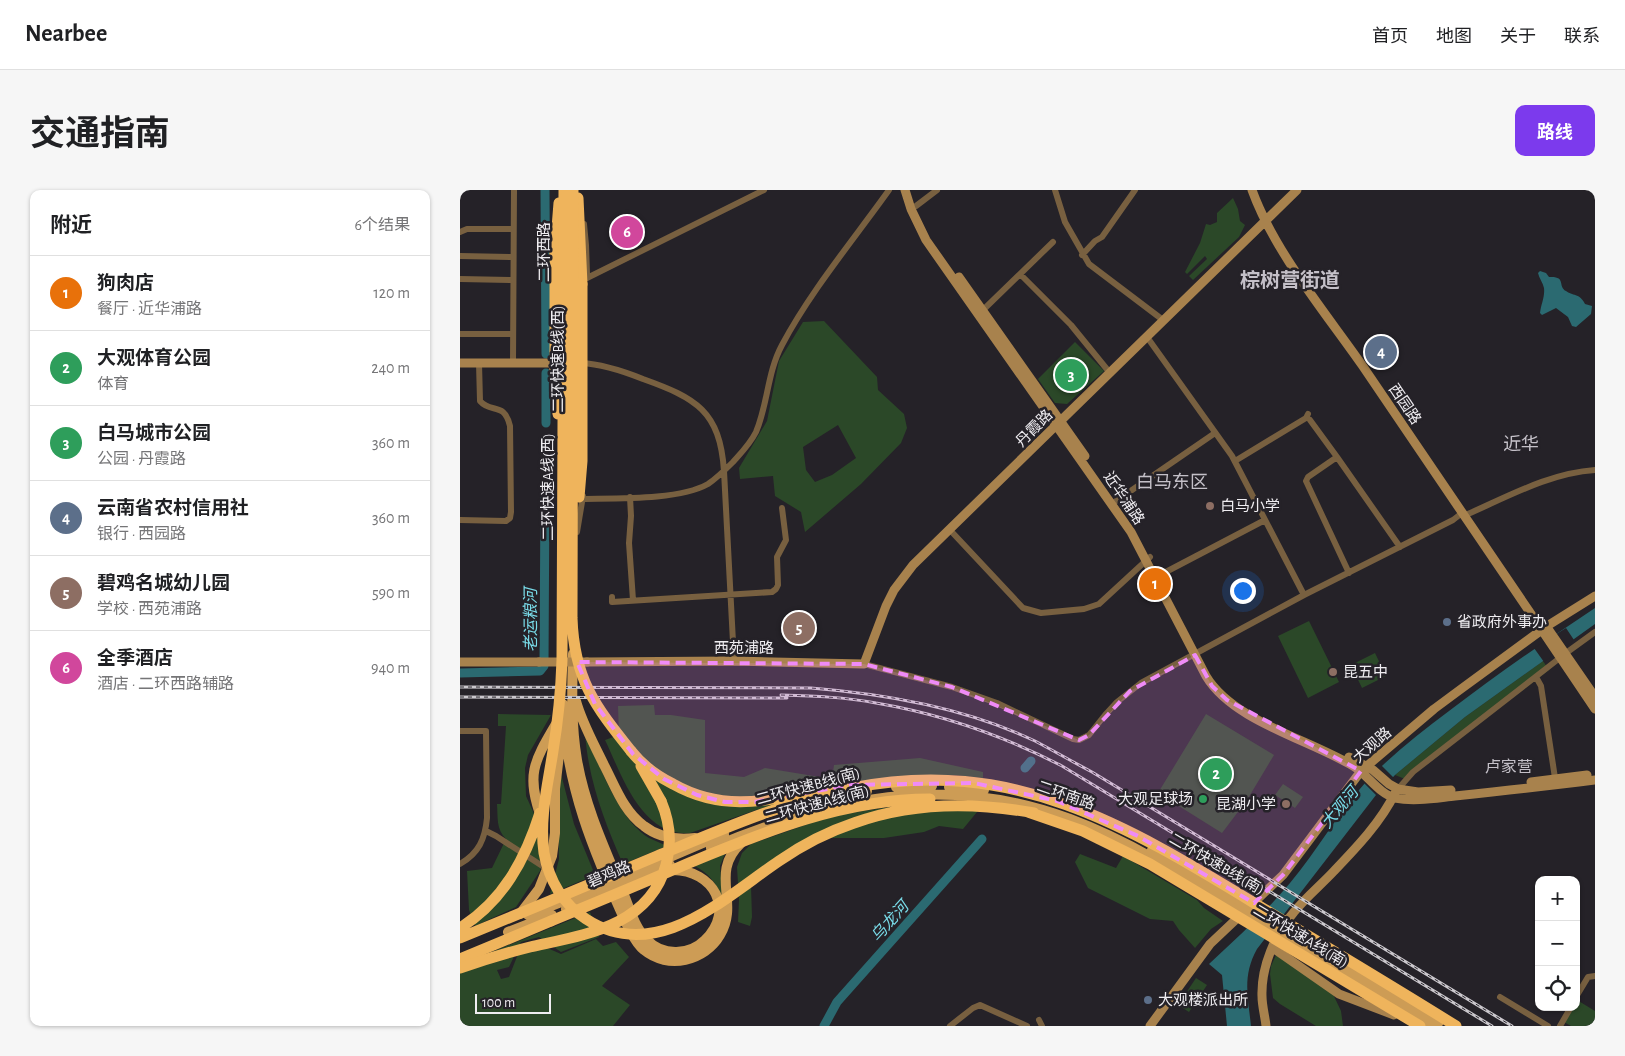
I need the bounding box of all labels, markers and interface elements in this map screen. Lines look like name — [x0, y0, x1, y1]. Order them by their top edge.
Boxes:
text: Nearbee — [25, 22, 107, 46]
text: 首页 — [1372, 28, 1408, 46]
text: 地图 — [1436, 28, 1472, 46]
text: 关于 — [1500, 28, 1536, 46]
text: 联系 — [1564, 28, 1600, 46]
button: 路线 — [1515, 105, 1595, 156]
text: 交通指南 — [30, 117, 170, 152]
pin: 6 — [611, 213, 643, 251]
text: 附近 — [50, 215, 92, 236]
text: 6个结果 — [354, 217, 410, 233]
street label: 二环西路 — [536, 222, 552, 282]
district label: 棕树营街道 — [1240, 269, 1340, 291]
text: 狗肉店 — [97, 274, 154, 293]
text: 1 — [63, 285, 69, 301]
text: 120 m — [373, 285, 410, 301]
text: 餐厅 · 近华浦路 — [97, 301, 202, 317]
street label: 二环快速B线(西) — [550, 306, 566, 412]
pin: 4 — [1365, 333, 1397, 371]
text: 大观体育公园 — [97, 349, 211, 368]
pin: 3 — [1055, 356, 1087, 394]
text: 2 — [62, 360, 70, 376]
text: 240 m — [371, 360, 410, 376]
text: 体育 — [97, 376, 129, 392]
street label: 西园路 — [1386, 381, 1424, 427]
street label: 丹霞路 — [1012, 406, 1056, 450]
text: 白马城市公园 — [97, 424, 211, 443]
street label: 二环快速A线(西) — [540, 433, 556, 541]
district label: 近华 — [1503, 434, 1539, 454]
text: 3 — [63, 435, 69, 451]
text: 360 m — [372, 435, 410, 451]
text: 公园 · 丹霞路 — [97, 451, 186, 467]
street label: 近华浦路 — [1101, 468, 1148, 527]
district label: 白马东区 — [1136, 472, 1208, 492]
place label: 白马小学 — [1220, 498, 1280, 514]
text: 云南省农村信用社 — [97, 499, 249, 518]
marker: 白马小学 — [1204, 500, 1216, 512]
text: 4 — [62, 510, 70, 526]
text: 360 m — [372, 510, 410, 526]
text: 银行 · 西园路 — [97, 526, 186, 542]
pin: 1 — [1139, 565, 1171, 603]
text: 碧鸡名城幼儿园 — [97, 574, 230, 593]
your location — [1230, 578, 1256, 604]
text: 5 — [63, 585, 69, 601]
text: 590 m — [372, 585, 410, 601]
water label: 老运粮河 — [522, 585, 539, 652]
text: 学校 · 西苑浦路 — [97, 601, 202, 617]
pin: 5 — [783, 609, 815, 647]
place label: 省政府外事办 — [1457, 614, 1547, 630]
marker: 省政府外事办 — [1441, 616, 1453, 628]
street label: 西苑浦路 — [714, 639, 774, 656]
text: 全季酒店 — [97, 649, 173, 668]
text: 6 — [62, 660, 70, 676]
text: 940 m — [371, 660, 410, 676]
place label: 昆五中 — [1343, 664, 1388, 680]
marker: 昆五中 — [1327, 666, 1339, 678]
text: 酒店 · 二环西路辅路 — [97, 676, 234, 692]
street label: 大观路 — [1350, 724, 1394, 766]
pin: 2 — [1200, 755, 1232, 793]
district label: 卢家营 — [1485, 758, 1533, 775]
street label: 二环快速B线(南) — [754, 764, 862, 808]
street label: 二环南路 — [1035, 778, 1097, 812]
water label: 大观河 — [1317, 781, 1363, 831]
street label: 二环快速A线(南) — [763, 782, 871, 826]
place label: 大观足球场 — [1118, 791, 1193, 807]
marker: 大观足球场 — [1197, 793, 1209, 805]
place label: 昆湖小学 — [1216, 796, 1276, 812]
marker: 昆湖小学 — [1280, 798, 1292, 810]
street label: 二环快速B线(南) — [1167, 830, 1267, 898]
street label: 碧鸡路 — [585, 858, 633, 890]
map controls — [1535, 876, 1580, 1011]
button: + — [1535, 876, 1580, 921]
water label: 乌龙河 — [867, 896, 914, 945]
street label: 二环快速A线(南) — [1251, 901, 1351, 971]
button: − — [1535, 921, 1580, 966]
button: locate — [1535, 966, 1580, 1011]
scale bar — [475, 991, 551, 1014]
place label: 大观楼派出所 — [1158, 992, 1248, 1008]
marker: 大观楼派出所 — [1142, 994, 1154, 1006]
text: 100 m — [482, 996, 515, 1010]

